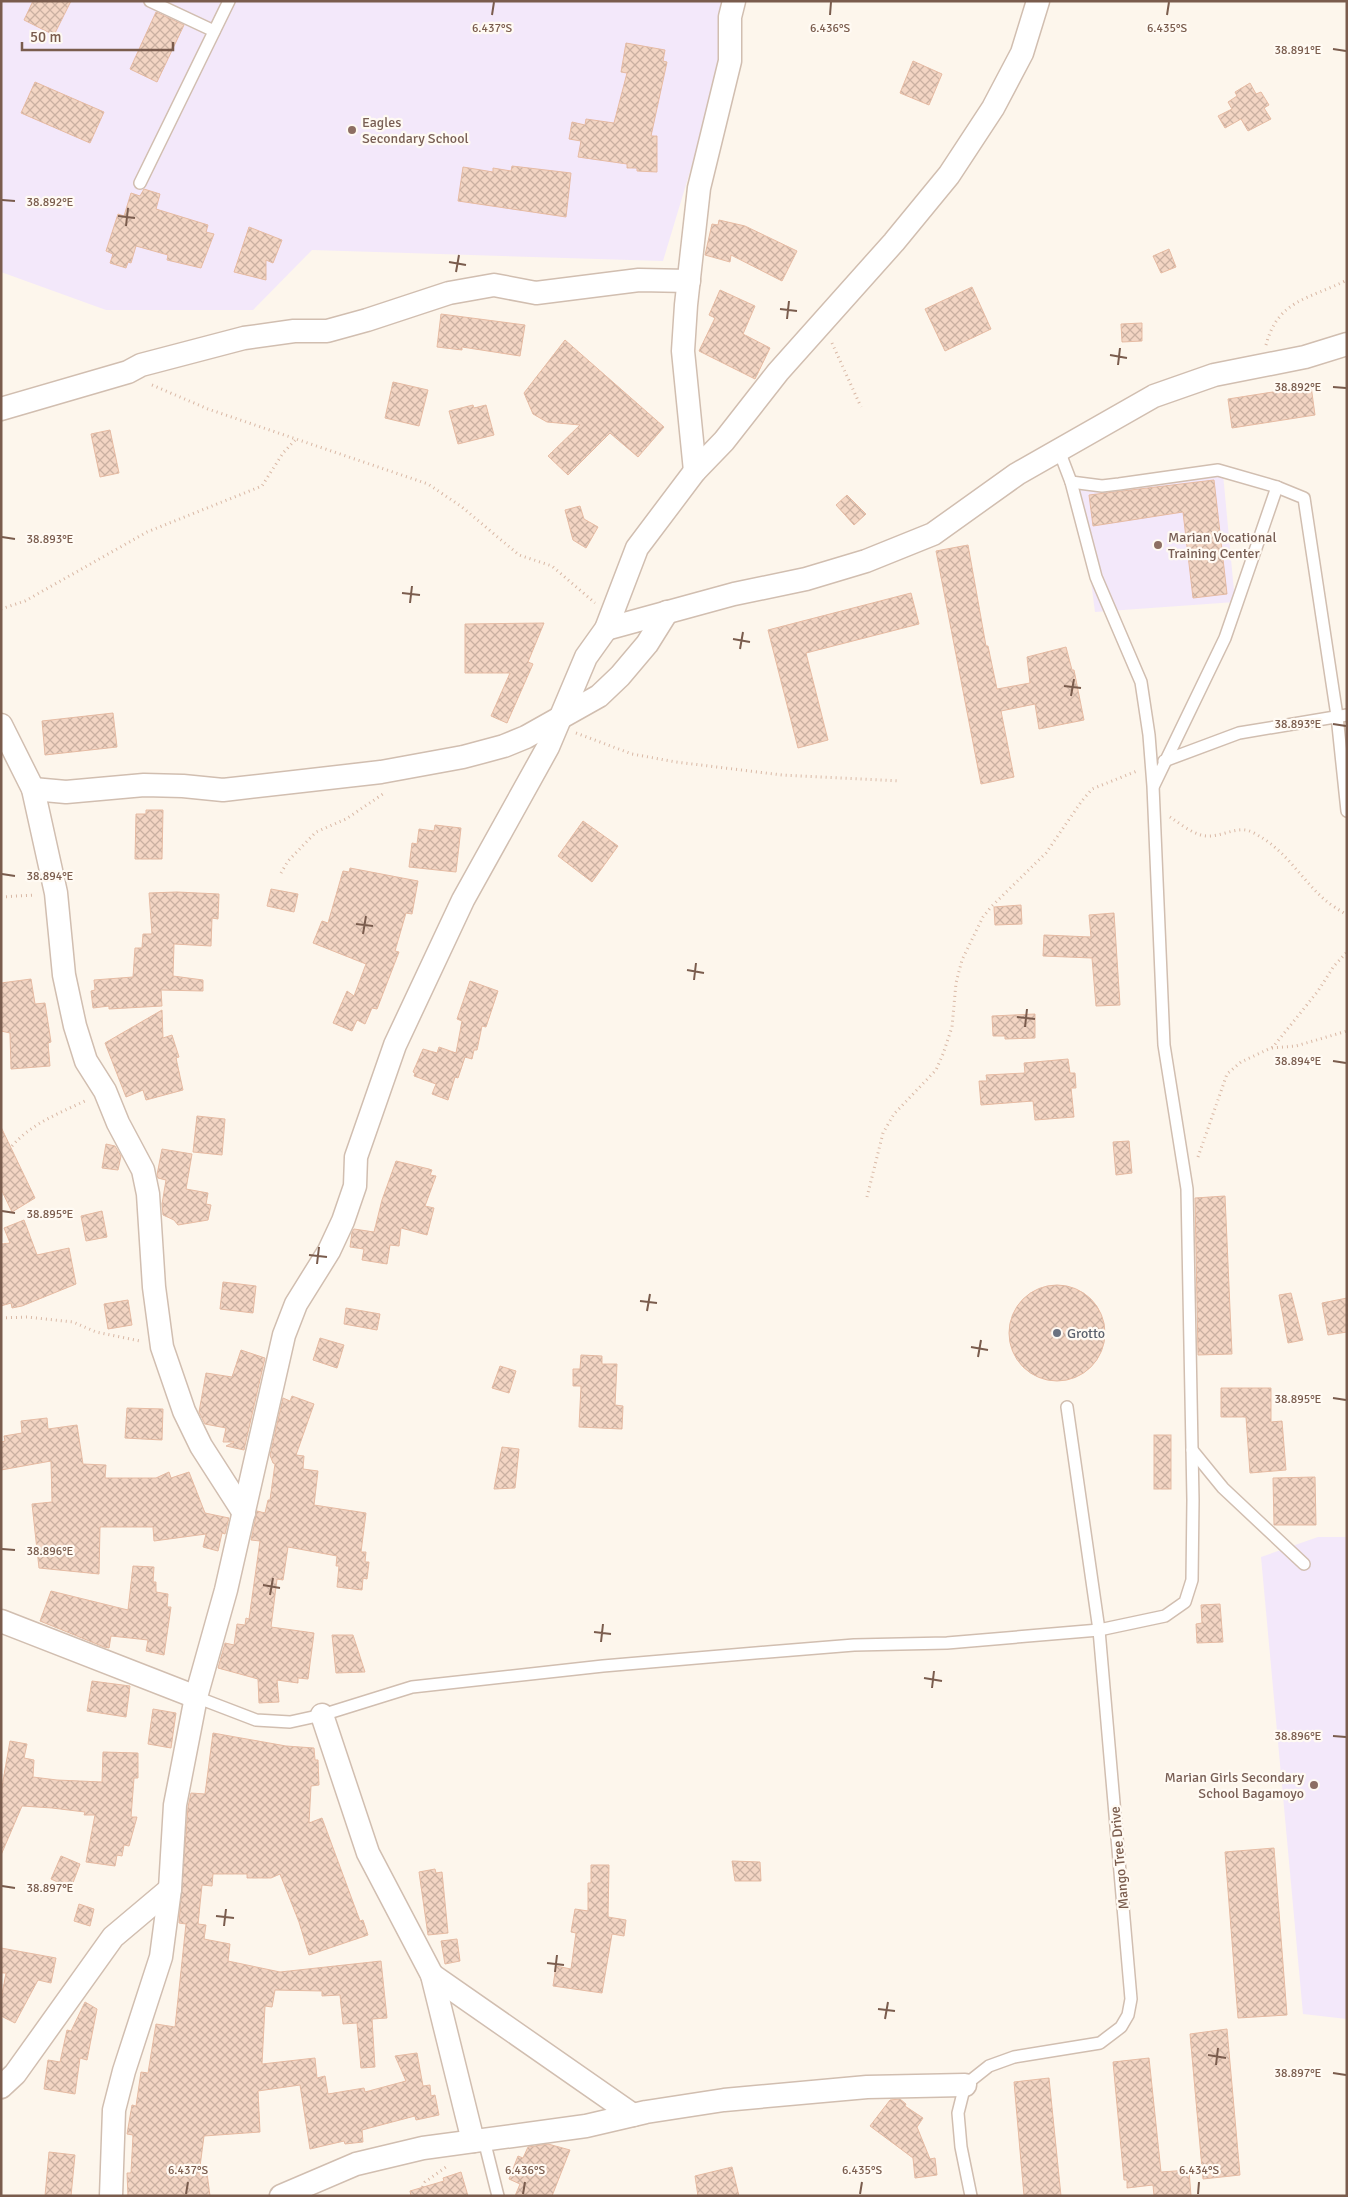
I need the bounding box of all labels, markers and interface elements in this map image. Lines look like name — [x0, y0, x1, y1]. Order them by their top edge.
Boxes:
scale bar — [22, 20, 174, 52]
text: 6.437°S — [472, 21, 512, 36]
text: 6.436°S — [810, 21, 850, 36]
text: 6.435°S — [1147, 21, 1187, 36]
text: 50 m — [30, 28, 61, 46]
text: 38.891°E — [1275, 43, 1322, 58]
place label: Eagles Secondary School — [362, 114, 469, 147]
marker: Eagles Secondary School — [346, 124, 358, 136]
text: 38.892°E — [27, 195, 74, 210]
text: 38.892°E — [1275, 380, 1322, 395]
place label: Marian Vocational Training Center — [1168, 529, 1277, 562]
text: 38.893°E — [27, 532, 74, 547]
marker: Marian Vocational Training Center — [1152, 539, 1164, 551]
text: 38.893°E — [1275, 717, 1322, 732]
text: 38.894°E — [27, 869, 74, 884]
text: 38.894°E — [1275, 1054, 1322, 1069]
text: 38.895°E — [27, 1207, 74, 1222]
place label: Grotto — [1067, 1325, 1105, 1342]
marker: Grotto — [1051, 1327, 1063, 1339]
text: 38.895°E — [1275, 1392, 1322, 1407]
text: 38.896°E — [27, 1544, 74, 1559]
text: 38.896°E — [1275, 1729, 1322, 1744]
place label: Marian Girls Secondary School Bagamoyo — [1165, 1769, 1304, 1802]
marker: Marian Girls Secondary School Bagamoyo — [1308, 1779, 1320, 1791]
street label: Mango Tree Drive — [1107, 1806, 1132, 1910]
text: 38.897°E — [27, 1881, 74, 1896]
text: 38.897°E — [1275, 2066, 1322, 2081]
text: 6.437°S — [168, 2163, 208, 2178]
text: 6.436°S — [505, 2163, 545, 2178]
text: 6.435°S — [842, 2163, 882, 2178]
text: 6.434°S — [1179, 2163, 1219, 2178]

